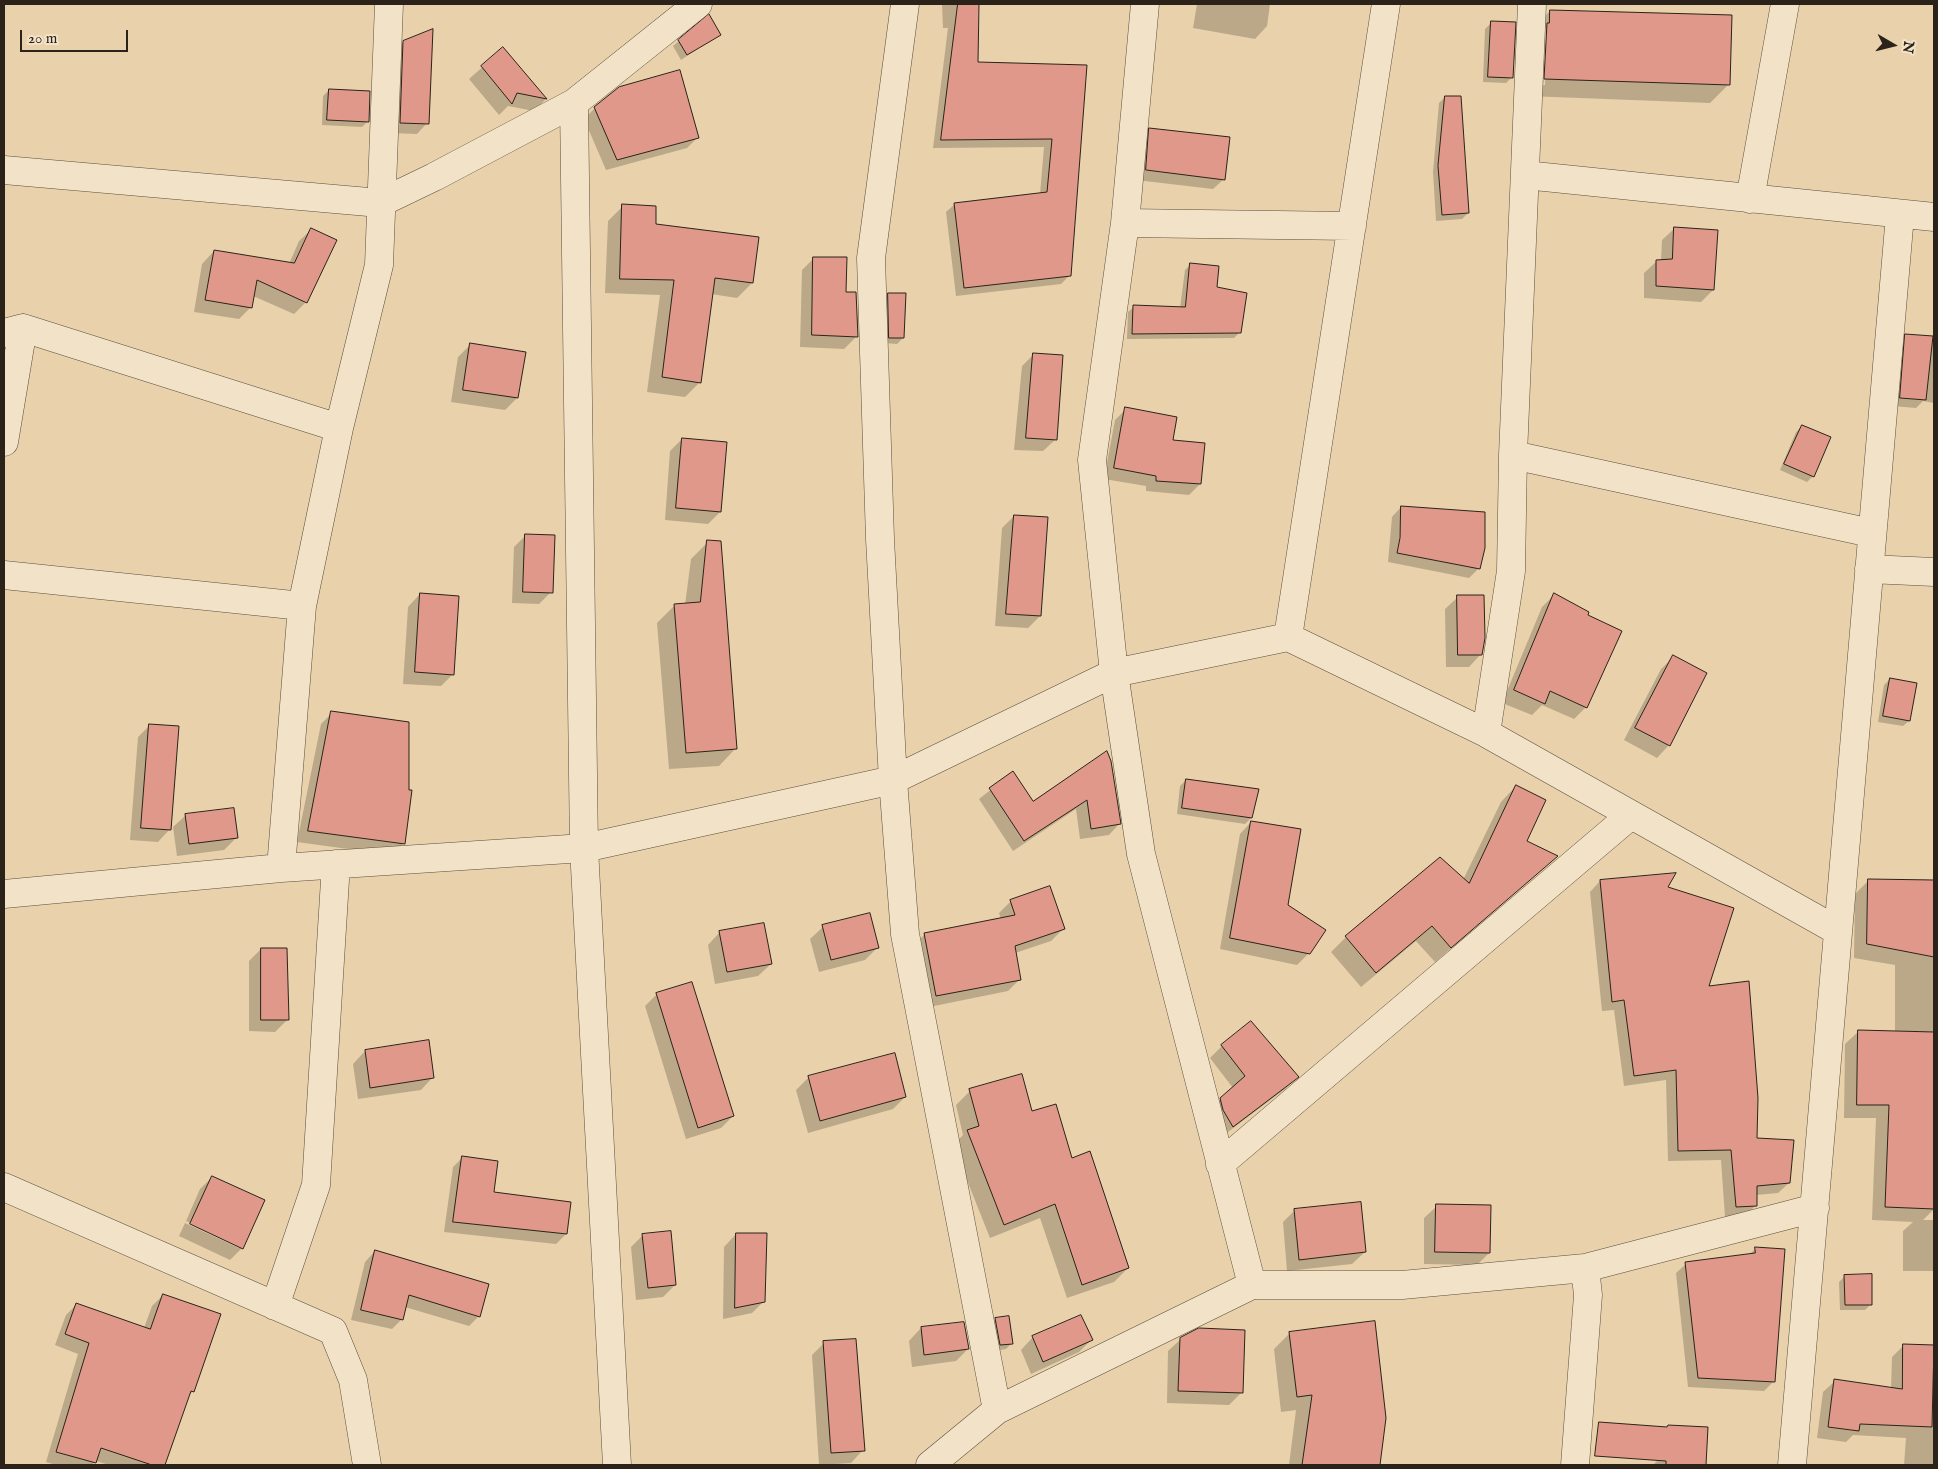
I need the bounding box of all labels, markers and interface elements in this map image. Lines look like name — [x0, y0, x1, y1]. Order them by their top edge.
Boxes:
scale bar — [22, 20, 130, 52]
north arrow — [1868, 20, 1918, 70]
text: 20 m — [28, 29, 57, 48]
text: N — [1898, 40, 1918, 54]

